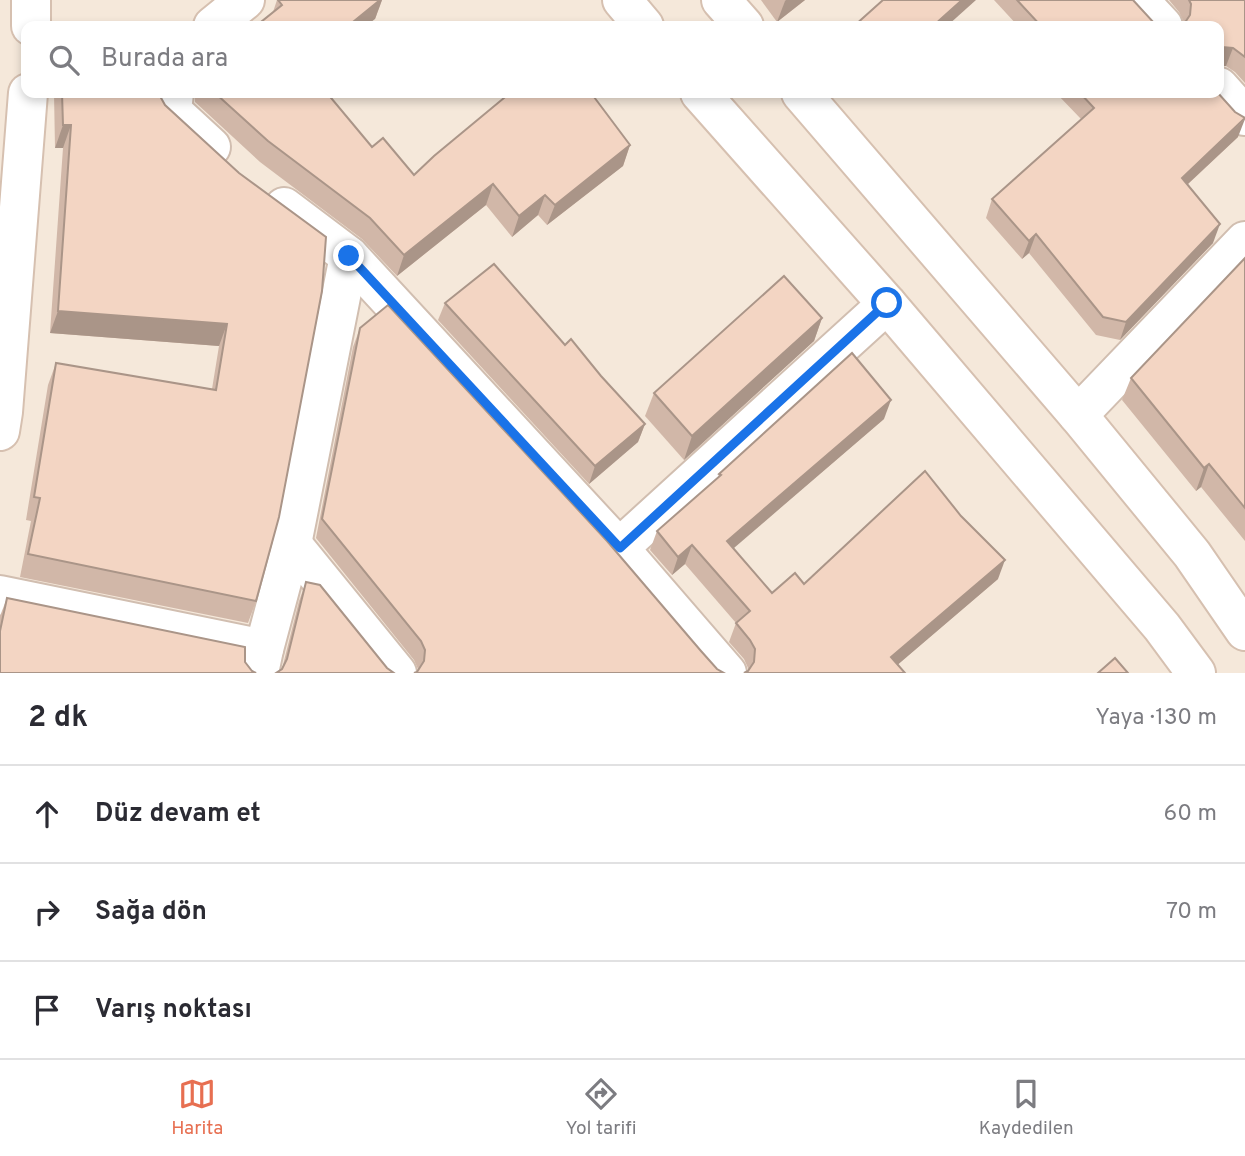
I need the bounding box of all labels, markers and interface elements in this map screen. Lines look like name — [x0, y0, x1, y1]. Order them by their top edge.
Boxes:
search box — [21, 21, 1224, 98]
icon: search — [45, 41, 83, 79]
text: Burada ara — [101, 43, 228, 76]
route end — [333, 240, 364, 271]
route start — [871, 287, 902, 318]
text: 2 dk — [28, 700, 88, 737]
text: Yaya · 130 m — [1095, 704, 1217, 733]
icon: ahead — [28, 795, 66, 833]
text: Düz devam et — [95, 798, 261, 831]
text: 60 m — [1164, 800, 1217, 829]
icon: right — [28, 893, 66, 931]
text: Sağa dön — [95, 896, 207, 929]
text: 70 m — [1166, 898, 1217, 927]
icon: arrive — [28, 991, 66, 1029]
text: Varış noktası — [95, 994, 252, 1027]
tab: Harita — [171, 1075, 223, 1141]
tab: Yol tarifi — [566, 1075, 637, 1141]
tab: Kaydedilen — [979, 1075, 1074, 1141]

